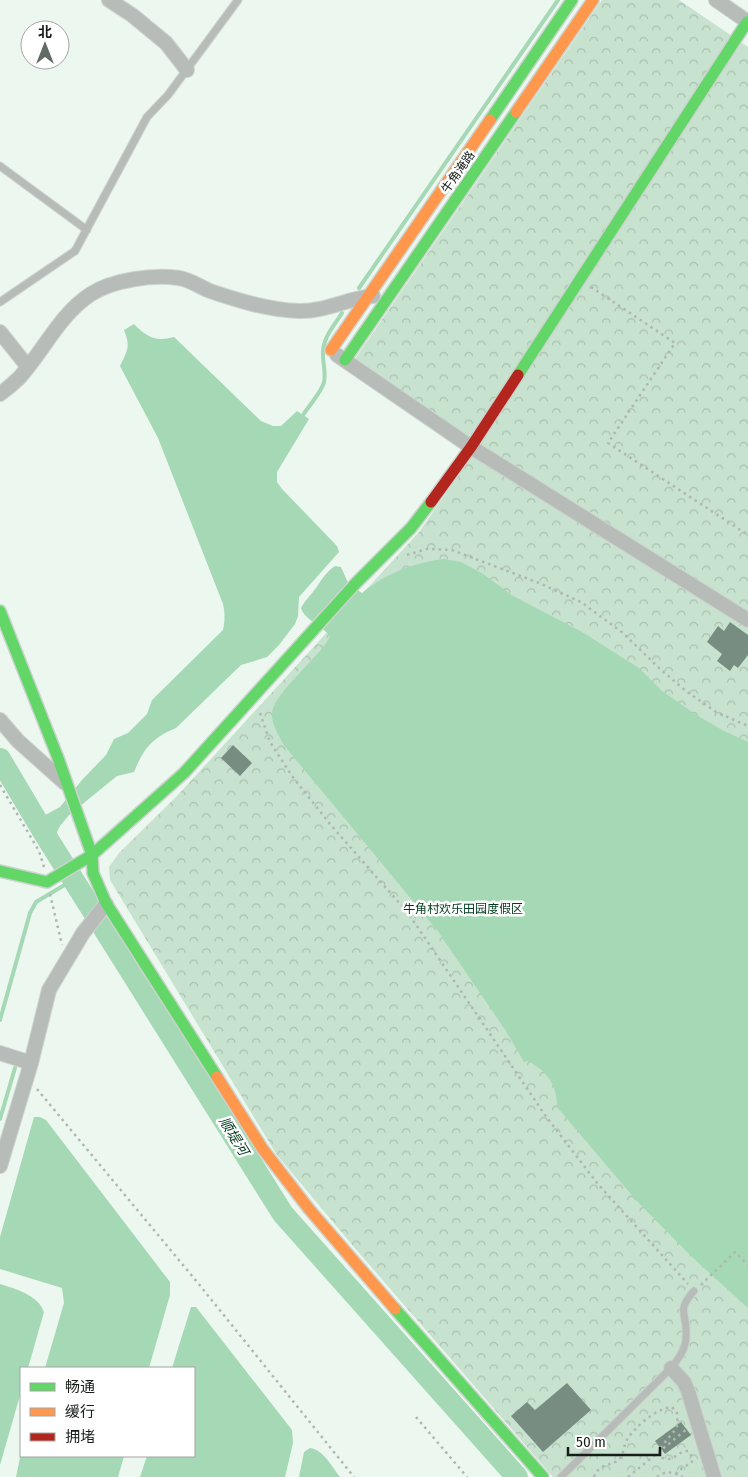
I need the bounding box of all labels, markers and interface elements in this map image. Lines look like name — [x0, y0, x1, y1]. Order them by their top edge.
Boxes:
north arrow — [20, 20, 70, 70]
text: 北 — [38, 24, 52, 41]
street label: 牛角淹路 — [438, 148, 478, 196]
park label: 牛角村欢乐田园度假区 — [403, 902, 523, 916]
water label: 顺堤河 — [215, 1114, 254, 1161]
legend — [20, 1367, 195, 1457]
text: 畅通 — [65, 1378, 95, 1396]
text: 缓行 — [65, 1403, 95, 1421]
scale bar — [568, 1424, 660, 1456]
text: 拥堵 — [65, 1428, 95, 1446]
text: 50 m — [576, 1433, 606, 1451]

